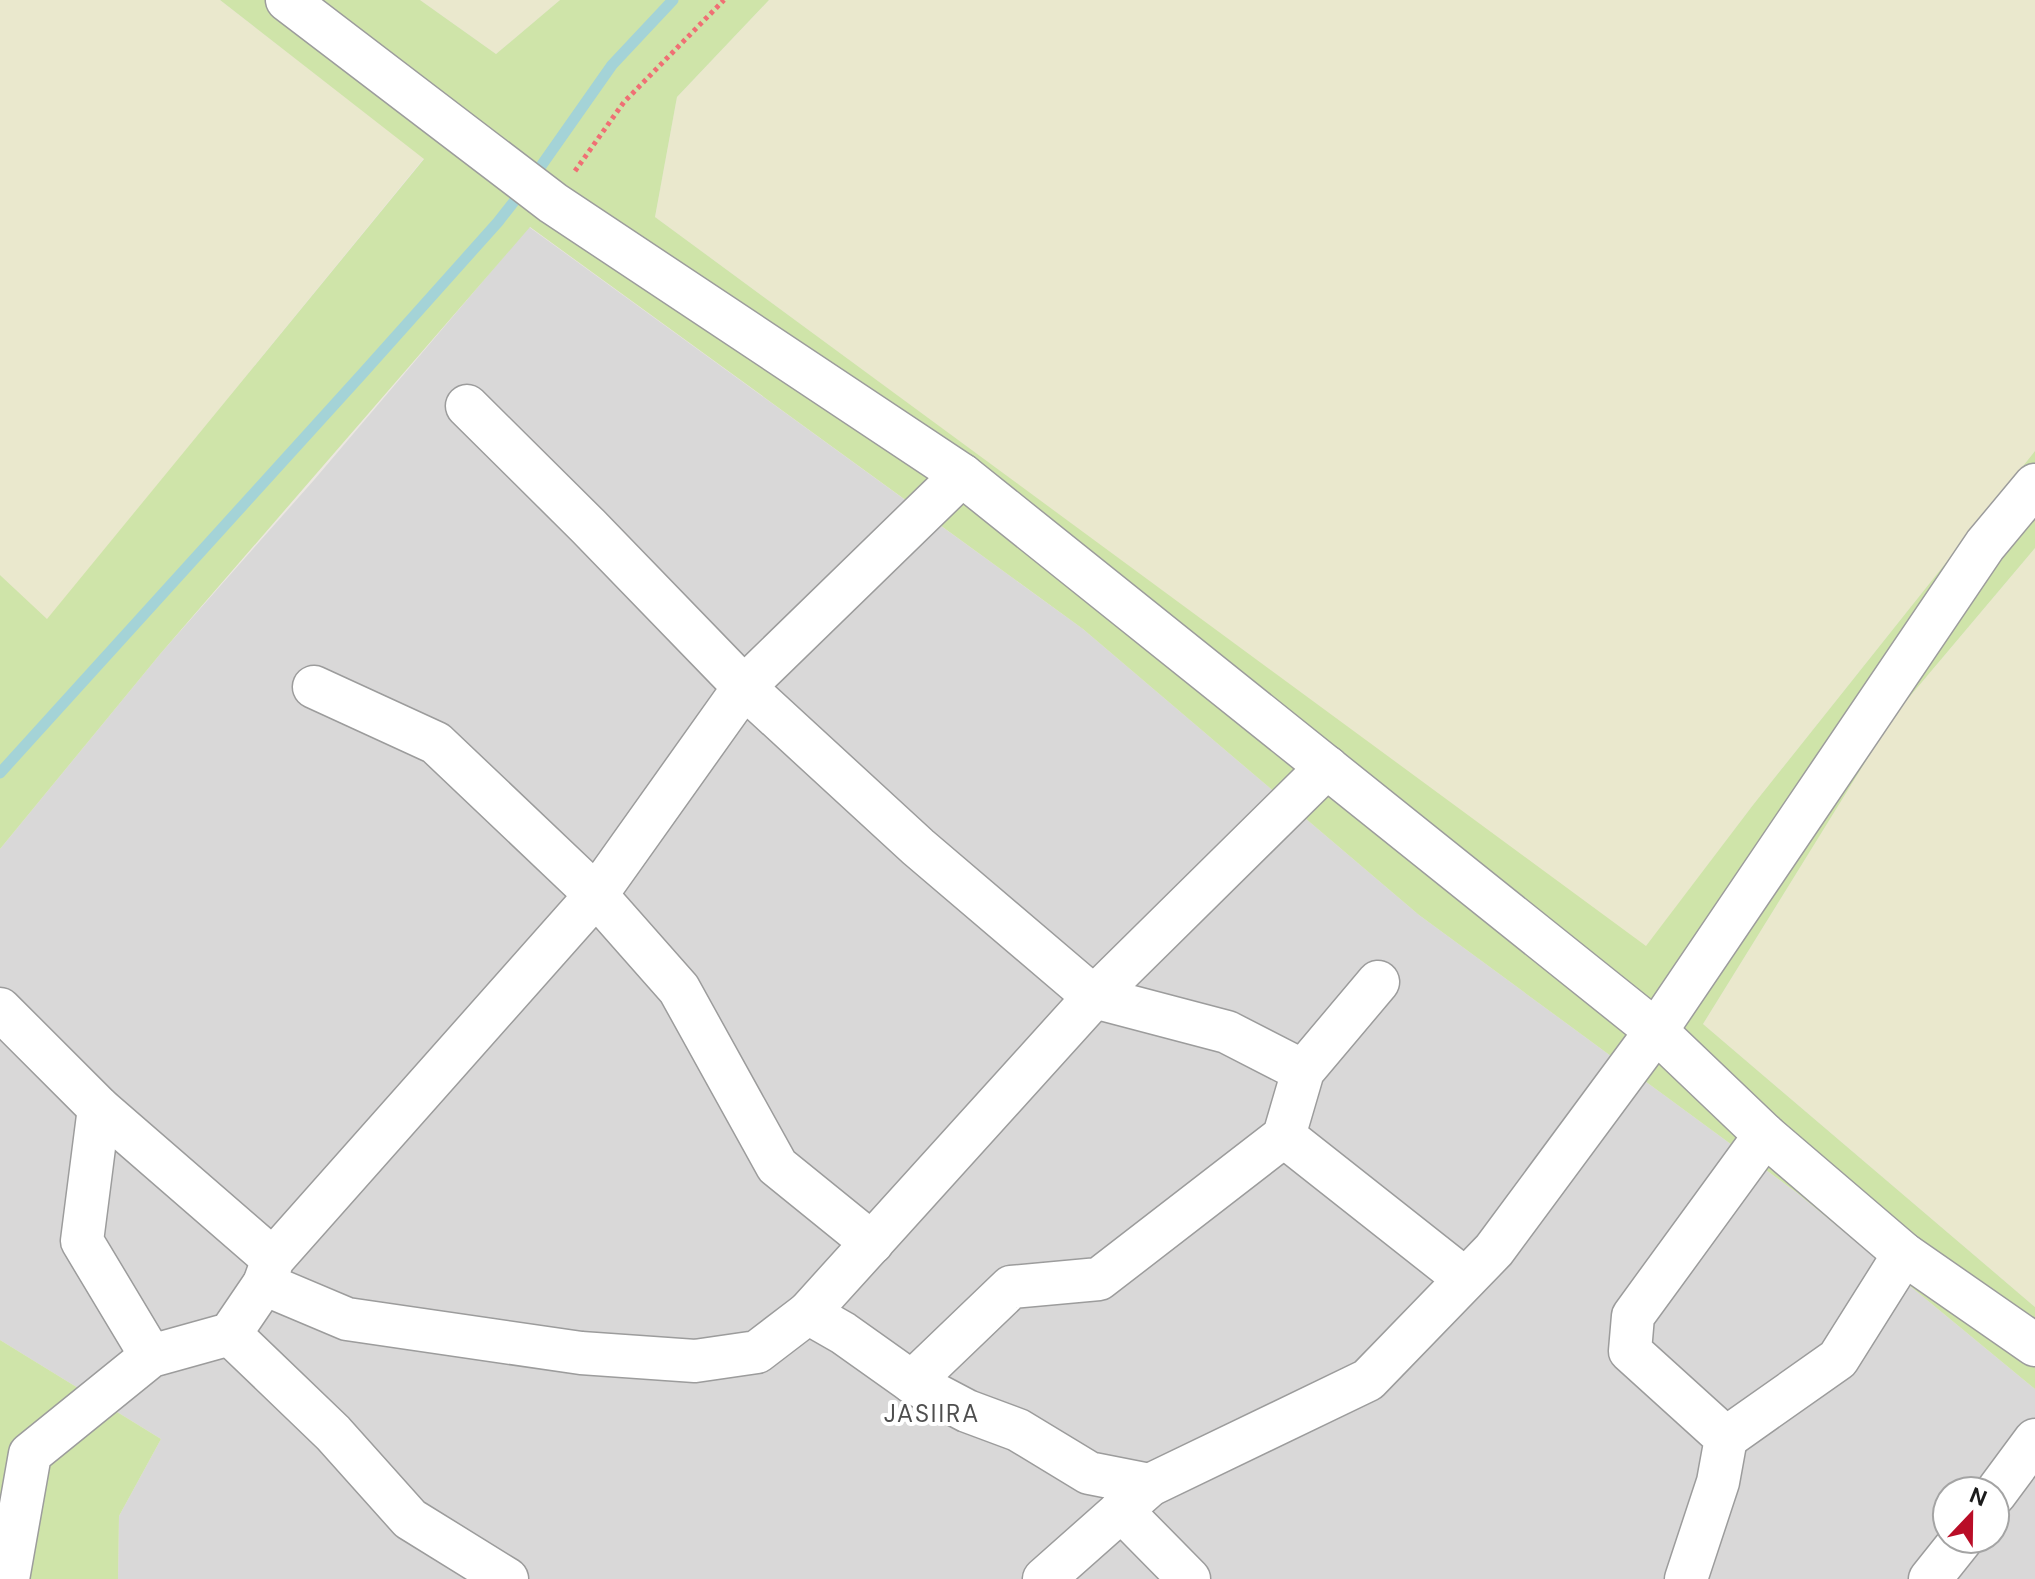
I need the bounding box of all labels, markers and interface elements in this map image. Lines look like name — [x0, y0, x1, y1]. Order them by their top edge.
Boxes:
district label: JASIIRA — [884, 1398, 980, 1429]
north arrow — [1931, 1475, 2011, 1555]
text: N — [1965, 1480, 1991, 1513]

